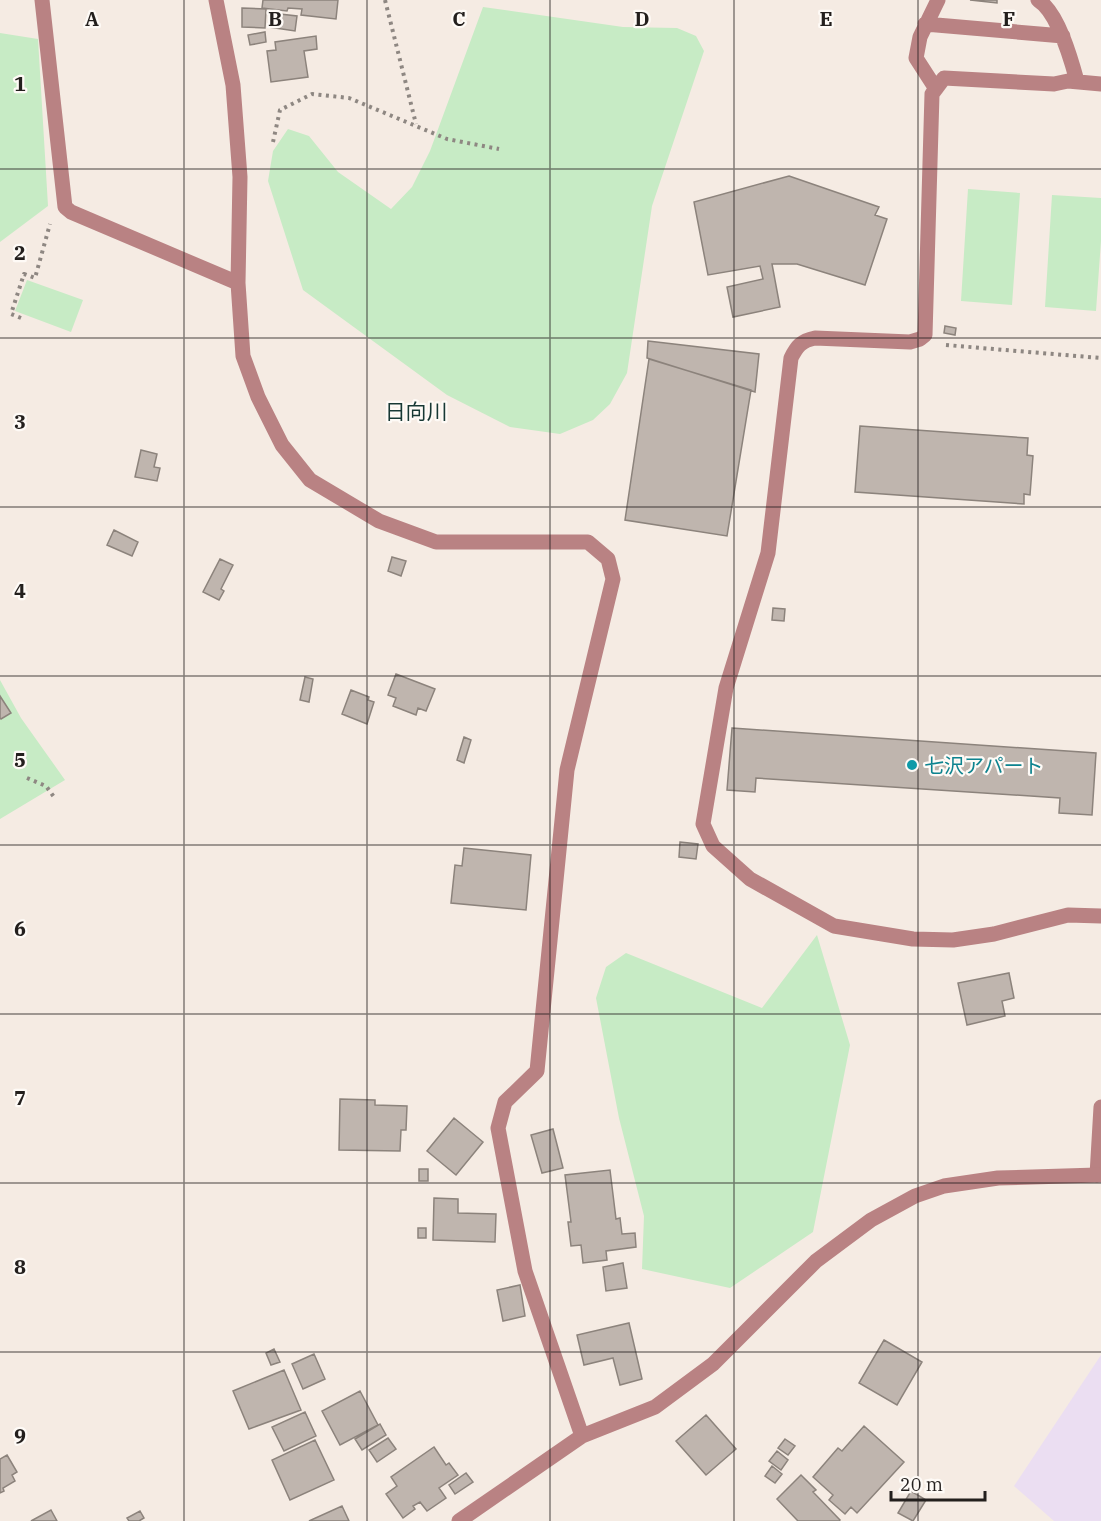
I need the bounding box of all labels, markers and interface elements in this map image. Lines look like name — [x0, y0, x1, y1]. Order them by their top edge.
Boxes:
text: A — [85, 5, 99, 32]
text: B — [268, 5, 282, 32]
text: C — [452, 5, 466, 32]
text: D — [634, 5, 650, 32]
text: E — [819, 5, 833, 32]
text: F — [1003, 5, 1015, 32]
text: 1 — [14, 70, 26, 97]
text: 2 — [14, 239, 26, 266]
district label: 日向川 — [385, 397, 448, 425]
text: 3 — [14, 408, 26, 435]
text: 4 — [14, 577, 26, 604]
text: 5 — [14, 746, 26, 773]
place label: 七沢アパート — [924, 752, 1044, 779]
marker: 七沢アパート — [905, 758, 919, 772]
text: 6 — [14, 915, 26, 942]
text: 7 — [14, 1084, 26, 1111]
text: 8 — [14, 1253, 26, 1280]
text: 9 — [14, 1422, 26, 1449]
scale bar — [891, 1464, 986, 1502]
text: 20 m — [900, 1473, 943, 1496]

